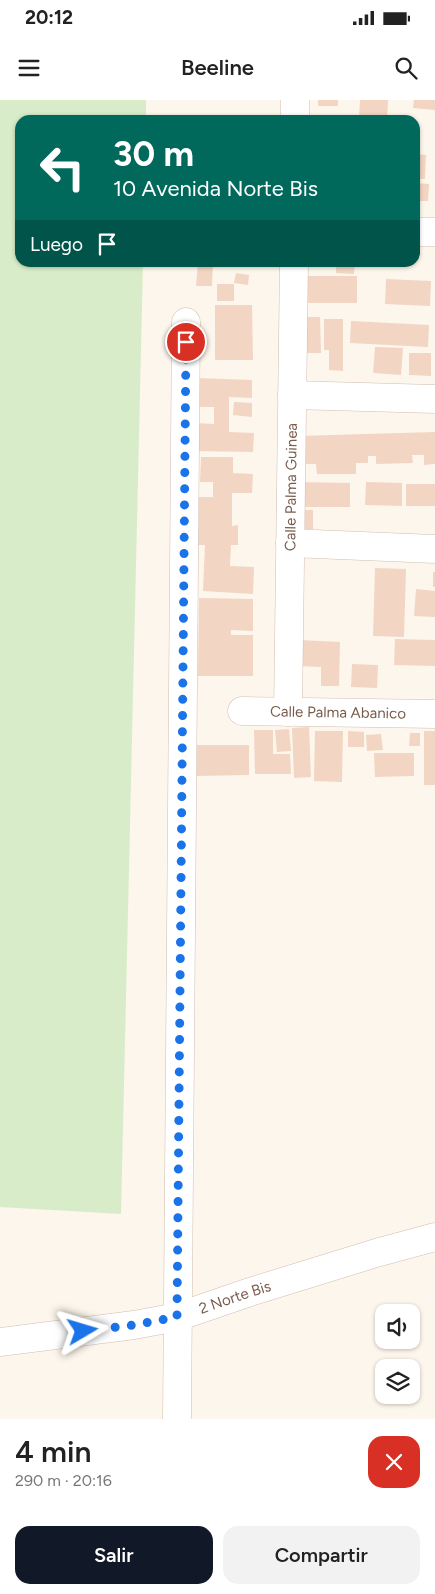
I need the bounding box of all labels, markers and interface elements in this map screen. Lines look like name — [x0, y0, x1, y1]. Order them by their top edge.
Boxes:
text: 20:12 — [25, 6, 73, 29]
icon: menu — [15, 54, 43, 82]
text: Beeline — [181, 54, 254, 81]
icon: search — [392, 54, 420, 82]
text: 30 m — [113, 133, 194, 175]
icon: left — [30, 135, 95, 200]
text: 10 Avenida Norte Bis — [113, 175, 318, 202]
icon: arrive — [93, 230, 121, 258]
text: Luego — [30, 233, 83, 256]
pin — [165, 321, 207, 363]
icon: arrive — [172, 328, 200, 356]
street label: Calle Palma Guinea — [281, 423, 301, 551]
street label: Calle Palma Abanico — [270, 702, 406, 723]
street label: 2 Norte Bis — [197, 1277, 273, 1318]
position arrow — [56, 1304, 108, 1356]
map controls — [375, 1304, 420, 1404]
button: sound — [375, 1304, 420, 1349]
button: layers — [375, 1359, 420, 1404]
text: 4 min — [15, 1433, 91, 1470]
button: close — [368, 1436, 420, 1488]
text: 290 m · 20:16 — [15, 1471, 112, 1490]
button: Salir — [15, 1526, 213, 1584]
button: Compartir — [223, 1526, 420, 1584]

